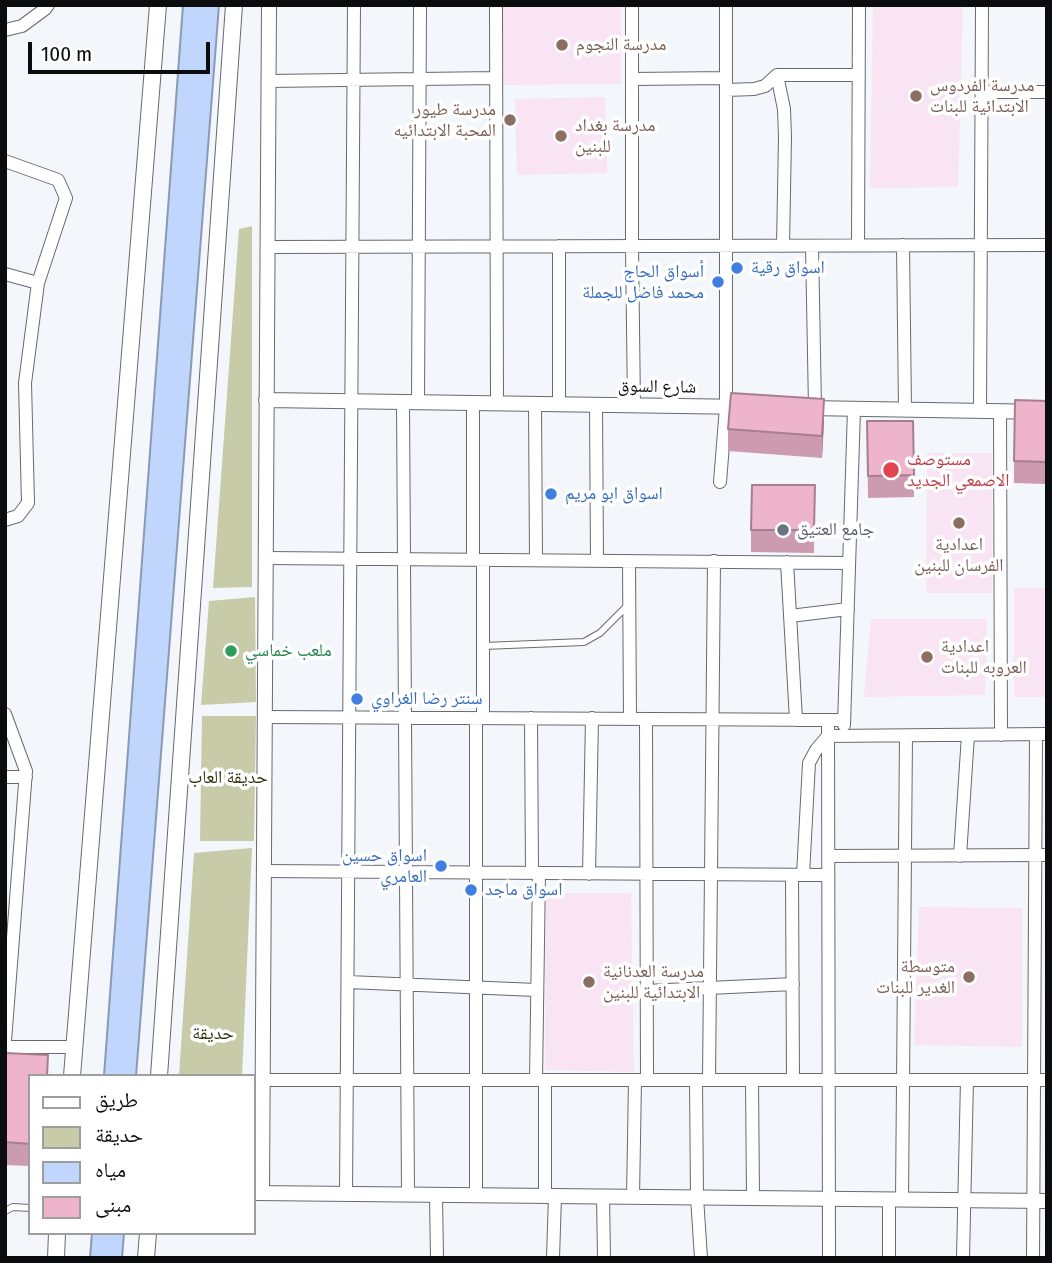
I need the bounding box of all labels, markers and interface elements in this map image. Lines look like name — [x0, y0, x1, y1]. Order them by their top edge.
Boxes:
scale bar — [32, 28, 214, 72]
place label: مدرسة النجوم — [576, 34, 666, 56]
marker: مدرسة النجوم — [554, 37, 570, 53]
text: 100 m — [41, 41, 92, 67]
place label: مدرسة الفردوس الابتدائية للبنات — [930, 75, 1034, 118]
marker: مدرسة الفردوس الابتدائية للبنات — [908, 88, 924, 104]
place label: مدرسة طيور المحبة الابتدائيه — [393, 99, 496, 142]
marker: مدرسة طيور المحبة الابتدائيه — [502, 112, 518, 128]
place label: مدرسة بغداد للبنين — [575, 115, 656, 158]
marker: مدرسة بغداد للبنين — [553, 128, 569, 144]
place label: اسواق رقية — [751, 257, 825, 279]
marker: اسواق رقية — [729, 260, 745, 276]
place label: أسواق الحاج محمد فاضل للجملة — [582, 261, 704, 304]
marker: أسواق الحاج محمد فاضل للجملة — [710, 274, 726, 290]
street label: شارع السوق — [618, 376, 696, 398]
place label: مستوصف الاصمعي الجديد — [907, 449, 1010, 491]
marker: مستوصف الاصمعي الجديد — [881, 460, 901, 480]
place label: اسواق ابو مريم — [565, 483, 663, 505]
marker: اسواق ابو مريم — [543, 486, 559, 502]
marker: اعدادية الفرسان للبنين — [951, 515, 967, 531]
place label: جامع العتيق — [797, 519, 874, 541]
marker: جامع العتيق — [775, 522, 791, 538]
place label: اعدادية الفرسان للبنين — [914, 534, 1004, 576]
place label: اعدادية العروبه للبنات — [941, 636, 1027, 678]
place label: ملعب خماسي — [245, 640, 332, 662]
marker: ملعب خماسي — [223, 643, 239, 659]
marker: اعدادية العروبه للبنات — [919, 649, 935, 665]
place label: سنتر رضا الغراوي — [371, 688, 483, 710]
marker: سنتر رضا الغراوي — [349, 691, 365, 707]
park label: حديقة العاب — [188, 767, 268, 789]
place label: اسواق حسين العامري — [342, 845, 427, 888]
marker: اسواق حسين العامري — [433, 858, 449, 874]
place label: اسواق ماجد — [485, 879, 562, 901]
marker: اسواق ماجد — [463, 882, 479, 898]
place label: متوسطة الغدير للبنات — [876, 956, 955, 998]
place label: مدرسة العدنانية الابتدائية للبنين — [603, 961, 704, 1004]
marker: متوسطة الغدير للبنات — [961, 969, 977, 985]
marker: مدرسة العدنانية الابتدائية للبنين — [581, 974, 597, 990]
park label: حديقة — [192, 1023, 234, 1045]
legend — [28, 1074, 256, 1235]
text: طريق — [95, 1087, 138, 1113]
text: حديقة — [95, 1122, 143, 1148]
text: مياه — [95, 1157, 126, 1183]
text: مبنى — [95, 1192, 131, 1218]

